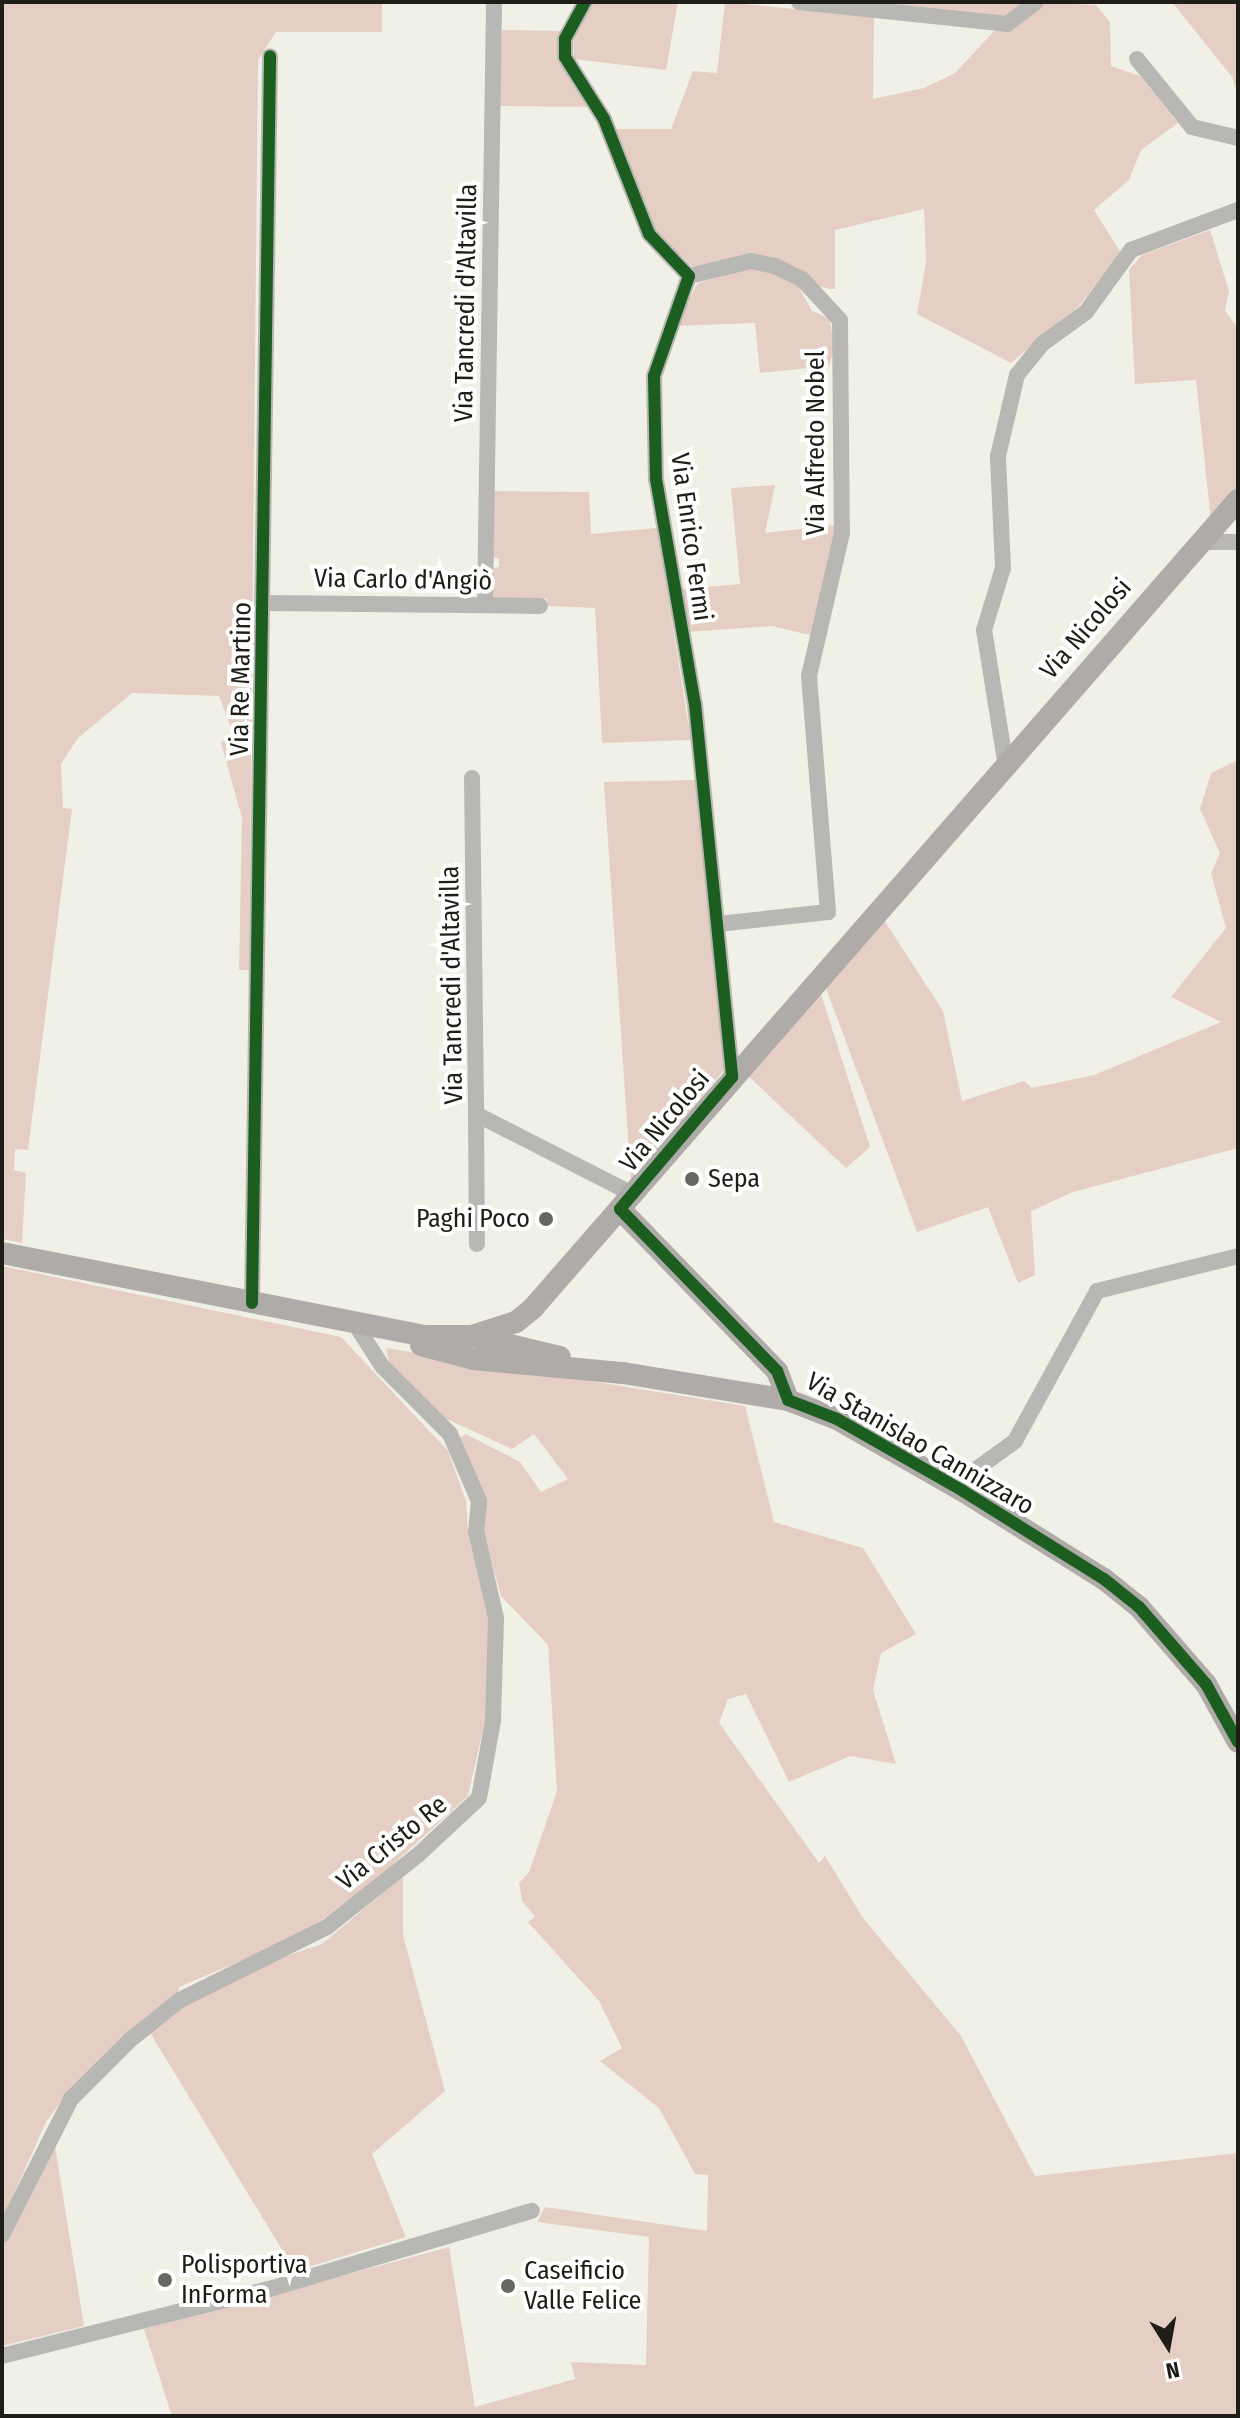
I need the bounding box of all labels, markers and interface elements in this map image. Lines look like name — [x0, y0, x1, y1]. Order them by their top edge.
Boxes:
street label: Via Tancredi d'Altavilla — [448, 183, 484, 423]
street label: Via Alfredo Nobel — [800, 350, 832, 536]
street label: Via Enrico Fermi — [664, 451, 718, 623]
street label: Via Carlo d'Angiò — [314, 563, 492, 597]
street label: Via Nicolosi — [1034, 572, 1138, 686]
street label: Via Re Martino — [224, 602, 258, 756]
street label: Via Tancredi d'Altavilla — [434, 865, 470, 1105]
street label: Via Nicolosi — [613, 1064, 717, 1178]
place label: Sepa — [708, 1163, 760, 1195]
marker: Sepa — [683, 1170, 701, 1188]
place label: Paghi Poco — [416, 1203, 530, 1235]
marker: Paghi Poco — [537, 1210, 555, 1228]
street label: Via Stanislao Cannizzaro — [801, 1366, 1039, 1522]
street label: Via Cristo Re — [331, 1789, 453, 1897]
place label: Polisportiva InForma — [181, 2249, 308, 2310]
place label: Caseificio Valle Felice — [524, 2255, 641, 2316]
marker: Polisportiva InForma — [156, 2271, 174, 2289]
marker: Caseificio Valle Felice — [499, 2277, 517, 2295]
north arrow — [1128, 2306, 1208, 2386]
text: N — [1164, 2356, 1182, 2385]

